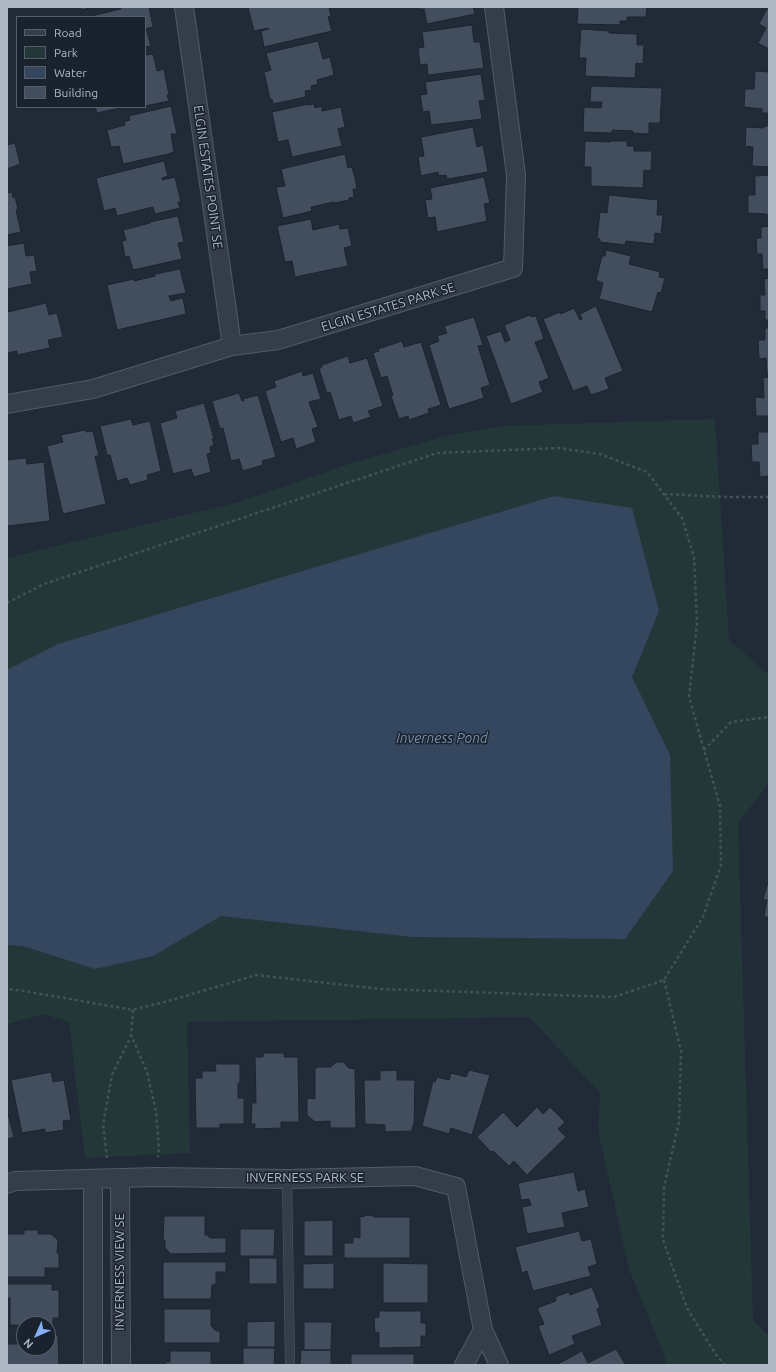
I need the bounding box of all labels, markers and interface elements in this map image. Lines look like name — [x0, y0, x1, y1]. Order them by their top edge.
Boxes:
legend — [16, 16, 146, 108]
text: Road — [54, 26, 82, 39]
text: Park — [54, 46, 78, 59]
text: Water — [54, 66, 87, 79]
text: Building — [54, 86, 98, 99]
street label: ELGIN ESTATES POINT SE — [190, 104, 226, 250]
street label: ELGIN ESTATES PARK SE — [319, 279, 457, 335]
water label: Inverness Pond — [396, 730, 488, 746]
street label: INVERNESS PARK SE — [246, 1170, 364, 1186]
street label: INVERNESS VIEW SE — [112, 1213, 128, 1331]
north arrow — [16, 1316, 56, 1356]
text: N — [21, 1337, 35, 1351]

